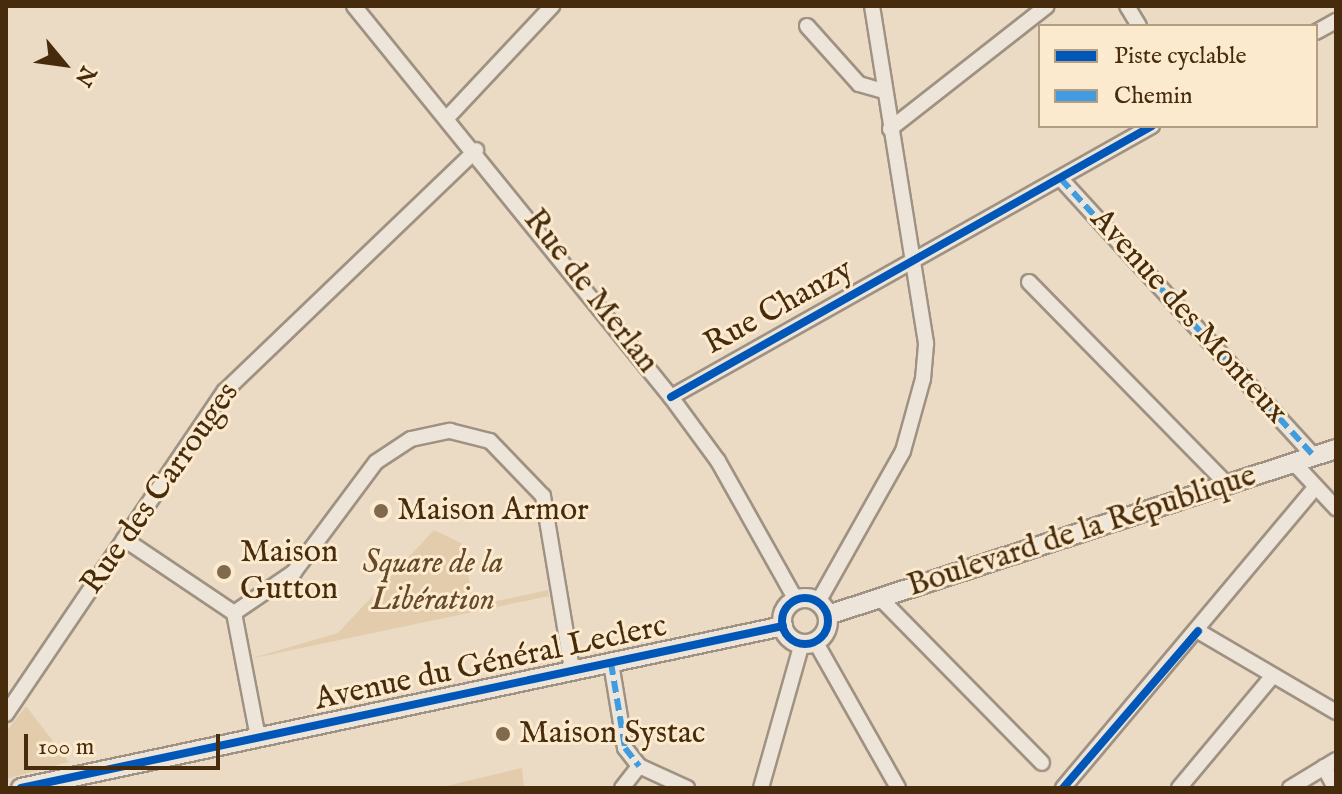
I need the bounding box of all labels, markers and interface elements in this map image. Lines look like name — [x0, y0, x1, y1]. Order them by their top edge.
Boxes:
north arrow — [24, 24, 104, 104]
legend — [1038, 24, 1318, 128]
text: Piste cyclable — [1114, 41, 1246, 72]
text: N — [68, 61, 102, 91]
text: Chemin — [1114, 81, 1193, 112]
street label: Avenue des Monteux — [1081, 201, 1295, 433]
street label: Rue de Merlan — [514, 203, 666, 381]
street label: Rue Chanzy — [698, 252, 860, 364]
street label: Rue des Carrouges — [74, 376, 248, 602]
street label: Boulevard de la République — [903, 457, 1261, 607]
place label: Maison Armor — [397, 492, 589, 530]
marker: Maison Armor — [372, 502, 390, 520]
place label: Maison Gutton — [240, 535, 338, 610]
park label: Square de la Libération — [362, 546, 504, 621]
marker: Maison Gutton — [215, 563, 233, 581]
street label: Avenue du Général Leclerc — [312, 608, 670, 720]
place label: Maison Systac — [519, 715, 705, 753]
scale bar — [28, 718, 224, 768]
marker: Maison Systac — [494, 725, 512, 743]
text: 100 m — [38, 732, 94, 763]

